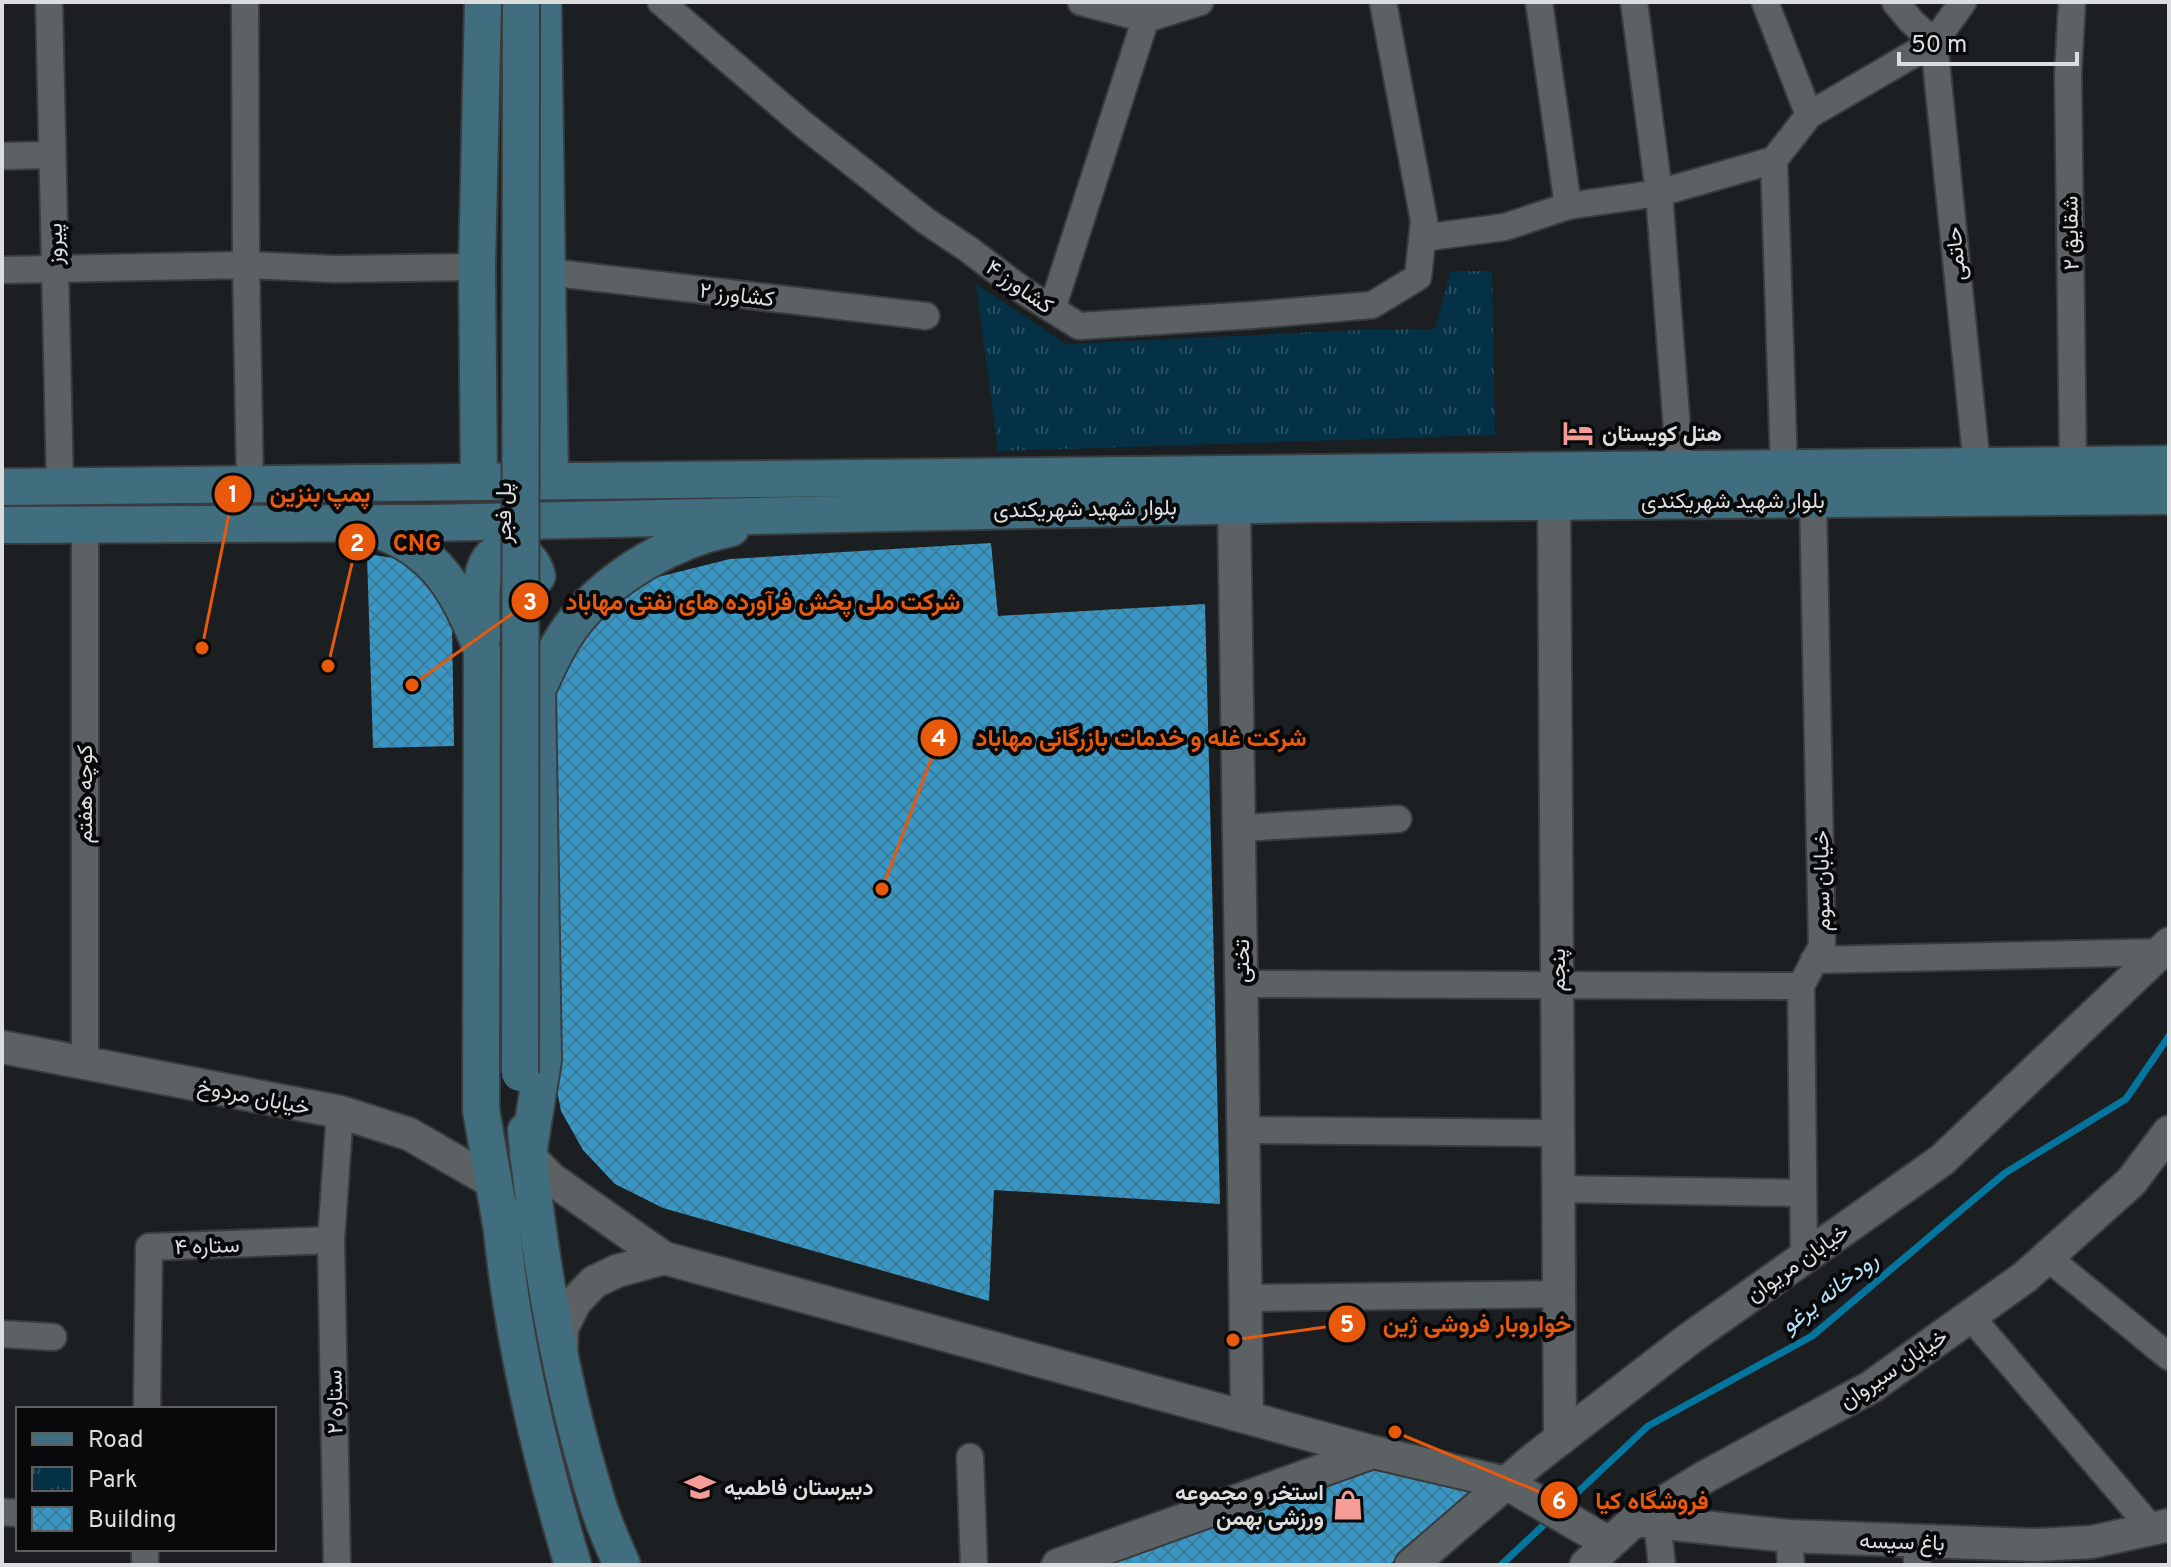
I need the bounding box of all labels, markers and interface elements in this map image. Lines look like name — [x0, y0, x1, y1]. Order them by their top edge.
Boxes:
scale bar — [1899, 16, 2077, 66]
text: 50 m — [1911, 31, 1967, 61]
street label: شقایق ۲ — [2058, 195, 2087, 270]
street label: پیروز — [43, 223, 70, 266]
street label: حاتمی — [1941, 225, 1974, 282]
street label: کشاورز ۴ — [980, 255, 1058, 321]
street label: کشاورز ۲ — [698, 278, 776, 314]
hotel icon: هتل کویستان — [1561, 416, 1595, 450]
place label: هتل کویستان — [1602, 422, 1722, 449]
callout: پمپ بنزین — [213, 470, 386, 518]
text: 1 — [228, 481, 238, 511]
text: پمپ بنزین — [269, 481, 371, 511]
street label: پل فجر — [492, 482, 519, 545]
street label: بلوار شهید شهریکندی — [1641, 489, 1825, 516]
street label: بلوار شهید شهریکندی — [993, 495, 1177, 526]
callout: CNG — [337, 518, 458, 566]
text: 2 — [350, 530, 364, 560]
text: CNG — [393, 530, 441, 560]
callout: شرکت ملی پخش فرآورده های نفتی مهاباد — [510, 577, 977, 625]
text: 3 — [523, 589, 537, 619]
text: شرکت ملی پخش فرآورده های نفتی مهاباد — [566, 589, 960, 619]
callout: شرکت غله و خدمات بازرگانی مهاباد — [919, 714, 1323, 762]
text: 4 — [931, 725, 947, 755]
text: شرکت غله و خدمات بازرگانی مهاباد — [975, 725, 1307, 755]
street label: کوچه هفتم — [73, 744, 100, 843]
street label: خیابان سوم — [1809, 830, 1838, 932]
street label: تختی — [1230, 939, 1257, 983]
street label: پنجم — [1546, 948, 1573, 992]
street label: خیابان مردوخ — [195, 1074, 312, 1123]
street label: خیابان مریوان — [1742, 1219, 1855, 1309]
street label: ستاره ۴ — [174, 1233, 240, 1262]
water label: رودخانه یرغو — [1775, 1246, 1885, 1341]
callout: خواروبار فروشی ژین — [1327, 1300, 1587, 1348]
text: 5 — [1340, 1311, 1354, 1341]
text: خواروبار فروشی ژین — [1383, 1311, 1571, 1341]
street label: خیابان سیروان — [1835, 1324, 1954, 1416]
street label: ستاره ۲ — [322, 1370, 351, 1434]
legend — [16, 1407, 276, 1551]
text: Road — [88, 1426, 144, 1456]
text: Park — [88, 1466, 138, 1496]
school or university icon: دبیرستان فاطمیه — [683, 1470, 717, 1504]
place label: دبیرستان فاطمیه — [724, 1476, 873, 1503]
callout: فروشگاه کیا — [1539, 1476, 1724, 1524]
place label: استخر و مجموعه ورزشی بهمن — [1175, 1481, 1324, 1533]
shop icon: استخر و مجموعه ورزشی بهمن — [1331, 1488, 1365, 1522]
text: 6 — [1552, 1488, 1566, 1518]
text: فروشگاه کیا — [1595, 1488, 1709, 1518]
text: Building — [88, 1506, 177, 1536]
street label: باغ سیسه — [1859, 1529, 1945, 1558]

